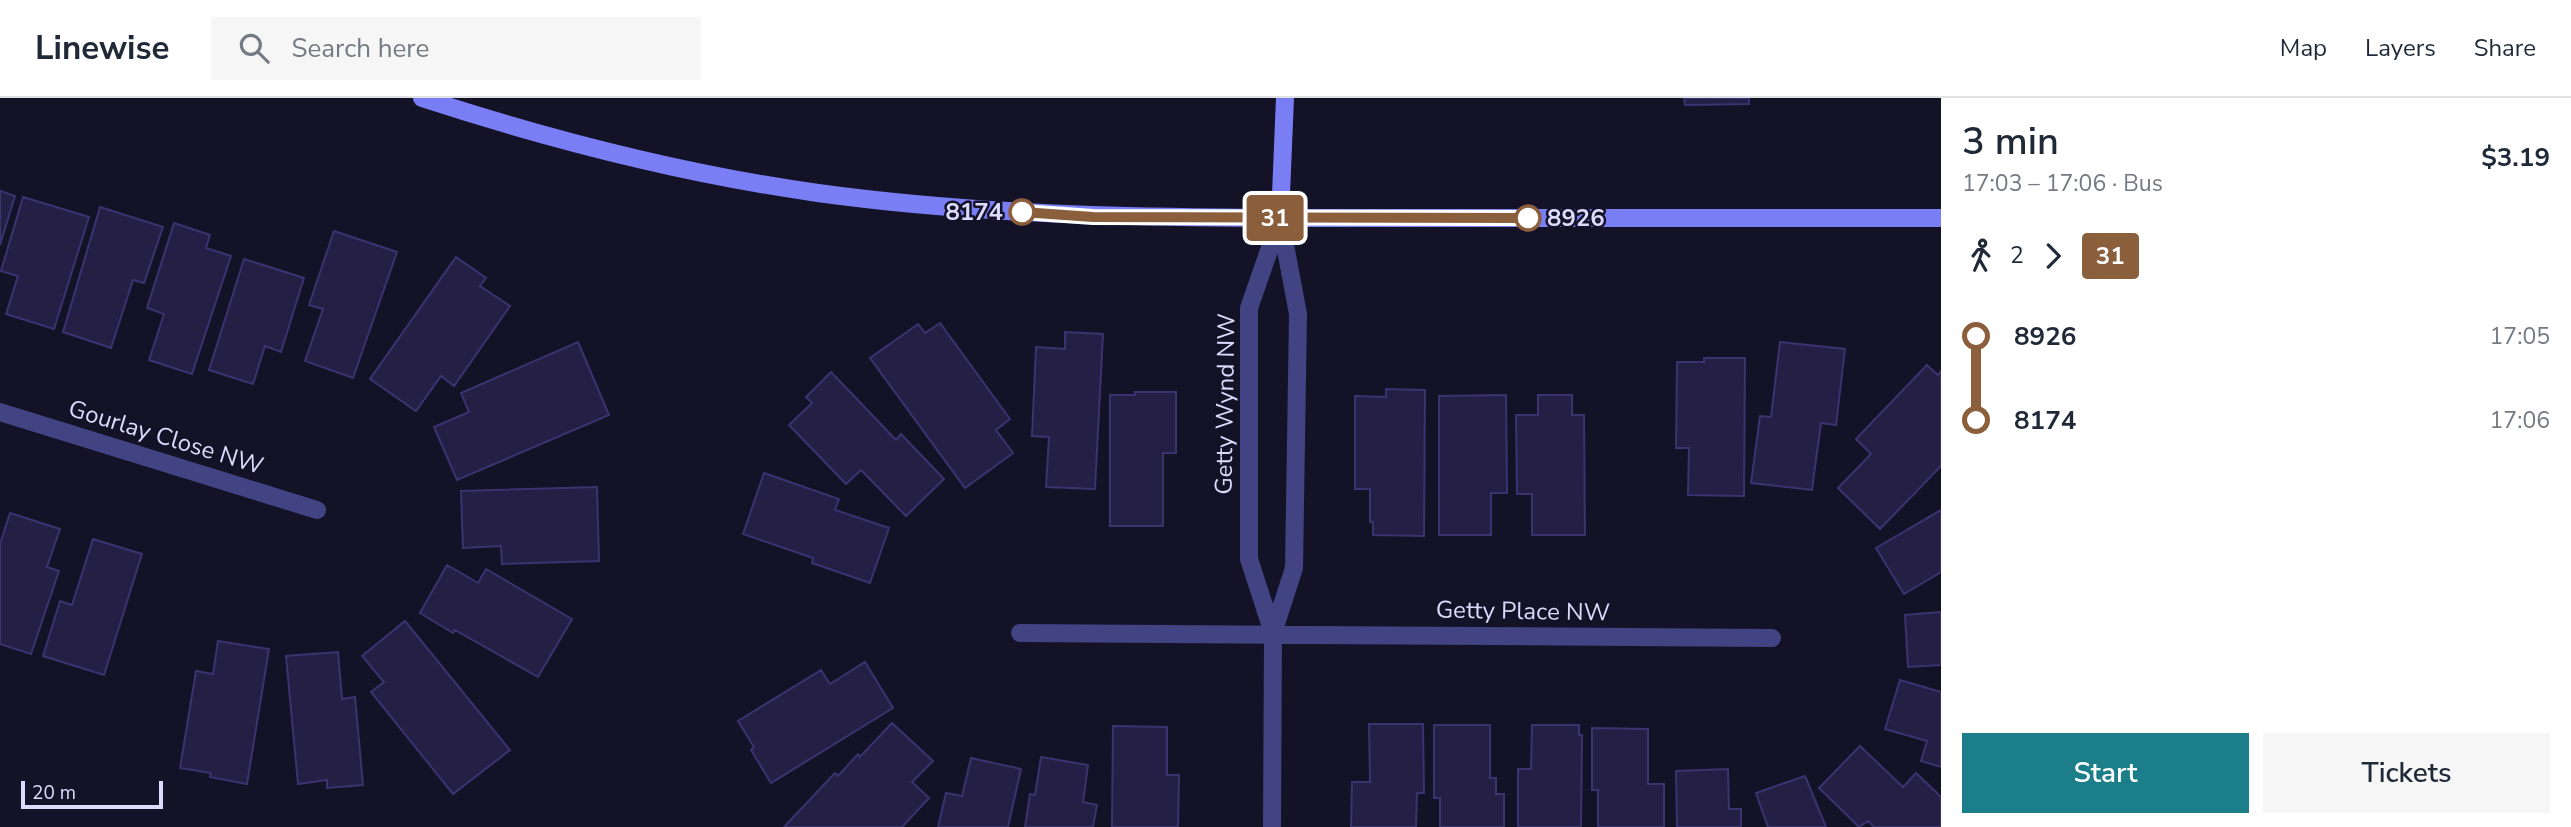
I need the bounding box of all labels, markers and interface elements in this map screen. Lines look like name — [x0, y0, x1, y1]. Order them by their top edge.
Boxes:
search box — [211, 17, 701, 80]
text: Linewise — [35, 26, 169, 71]
icon: search — [235, 29, 273, 67]
text: Search here — [291, 31, 429, 66]
text: Map — [2280, 32, 2327, 64]
text: Layers — [2365, 32, 2436, 64]
text: Share — [2474, 32, 2536, 64]
text: 3 min — [1962, 116, 2059, 167]
text: $3.19 — [2481, 140, 2550, 175]
text: 17:03 – 17:06 · Bus — [1962, 168, 2163, 199]
line badge: 31 — [1244, 195, 1306, 241]
place label: 8174 — [945, 196, 1003, 228]
marker: 8174 — [1009, 199, 1035, 225]
text: 31 — [1261, 202, 1289, 234]
place label: 8926 — [1547, 202, 1605, 234]
marker: 8926 — [1515, 205, 1541, 231]
icon: walk — [1962, 237, 2000, 275]
icon: forward — [2034, 237, 2072, 275]
text: 2 — [2010, 240, 2024, 271]
text: 31 — [2096, 240, 2125, 272]
street label: Getty Wynd NW — [1207, 313, 1243, 495]
text: 8926 — [2014, 319, 2076, 354]
text: 17:05 — [2490, 321, 2550, 352]
street label: Gourlay Close NW — [65, 392, 267, 482]
text: 8174 — [2014, 403, 2076, 438]
text: 17:06 — [2490, 405, 2550, 436]
street label: Getty Place NW — [1436, 593, 1610, 629]
button: Start — [1962, 733, 2249, 813]
button: Tickets — [2263, 733, 2550, 813]
scale bar — [21, 778, 163, 810]
text: 20 m — [32, 780, 76, 806]

